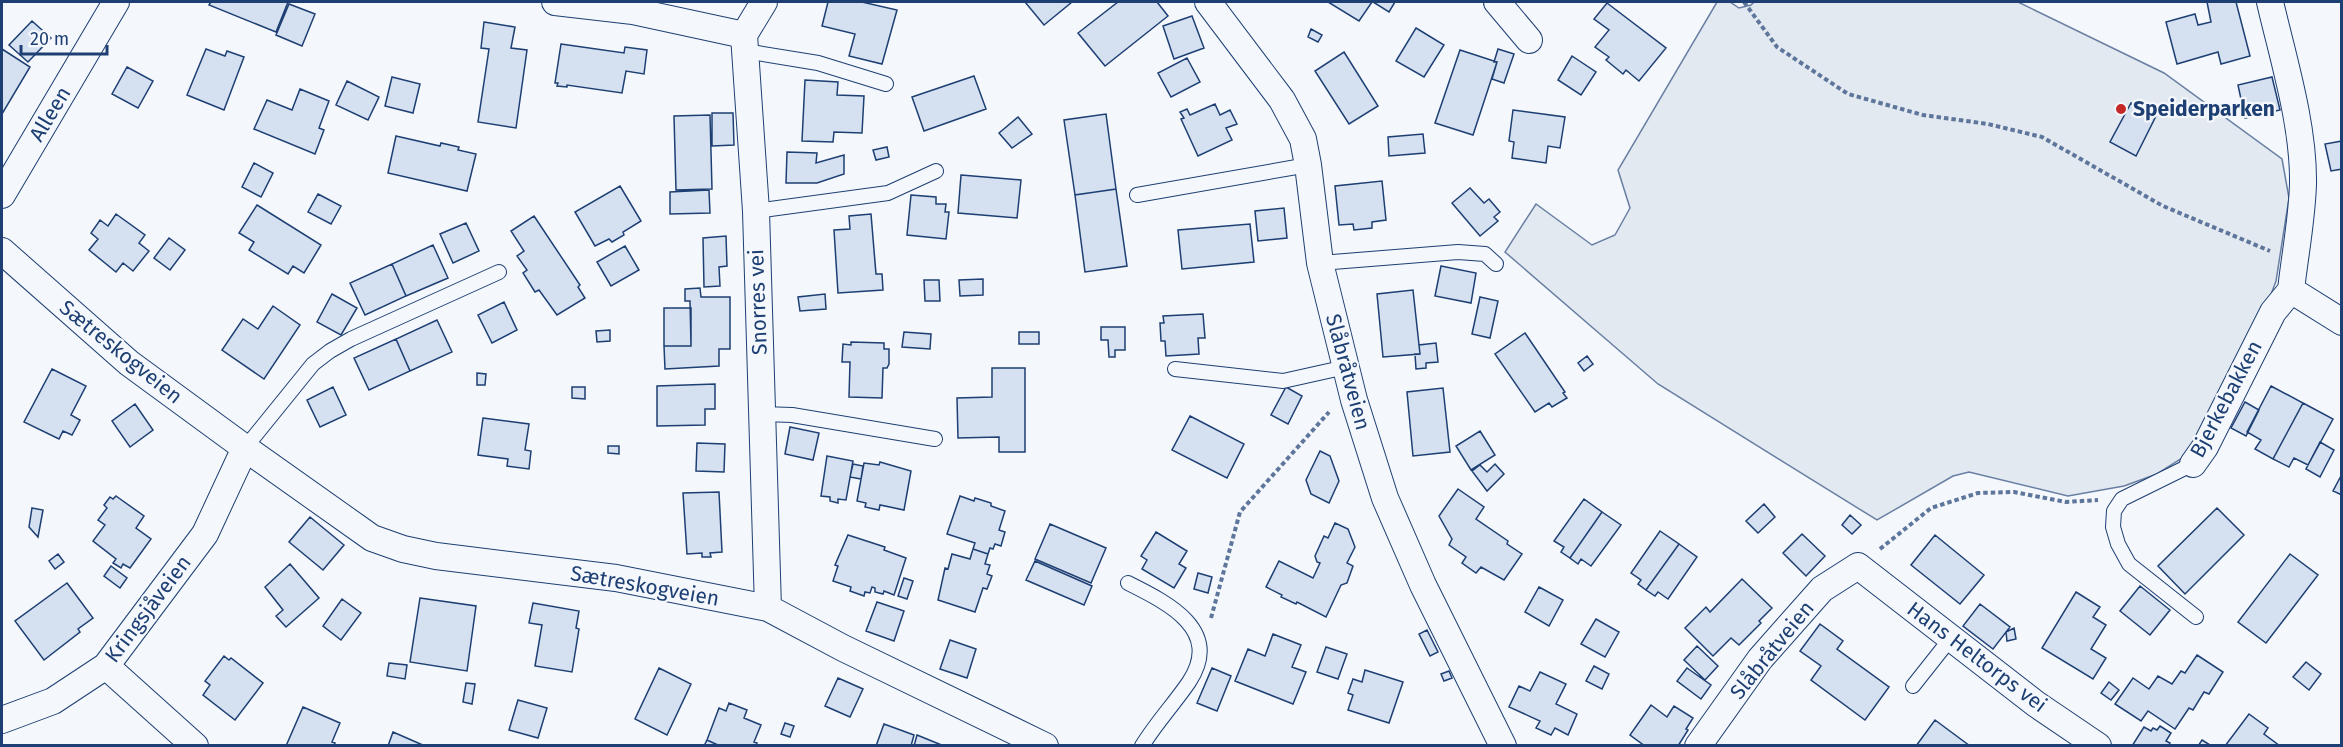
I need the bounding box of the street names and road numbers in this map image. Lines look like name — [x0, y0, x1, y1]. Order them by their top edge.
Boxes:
street label: Alleen — [24, 82, 76, 146]
street label: Snorres vei — [743, 249, 773, 355]
street label: Sætreskogveien — [54, 294, 188, 410]
street label: Slåbråtveien — [1320, 311, 1376, 433]
street label: Bjerkebakken — [2184, 336, 2268, 462]
street label: Kringsjåveien — [99, 550, 197, 668]
street label: Sætreskogveien — [569, 560, 721, 612]
street label: Slåbråtveien — [1724, 596, 1820, 704]
street label: Hans Heltorps vei — [1902, 596, 2052, 718]

